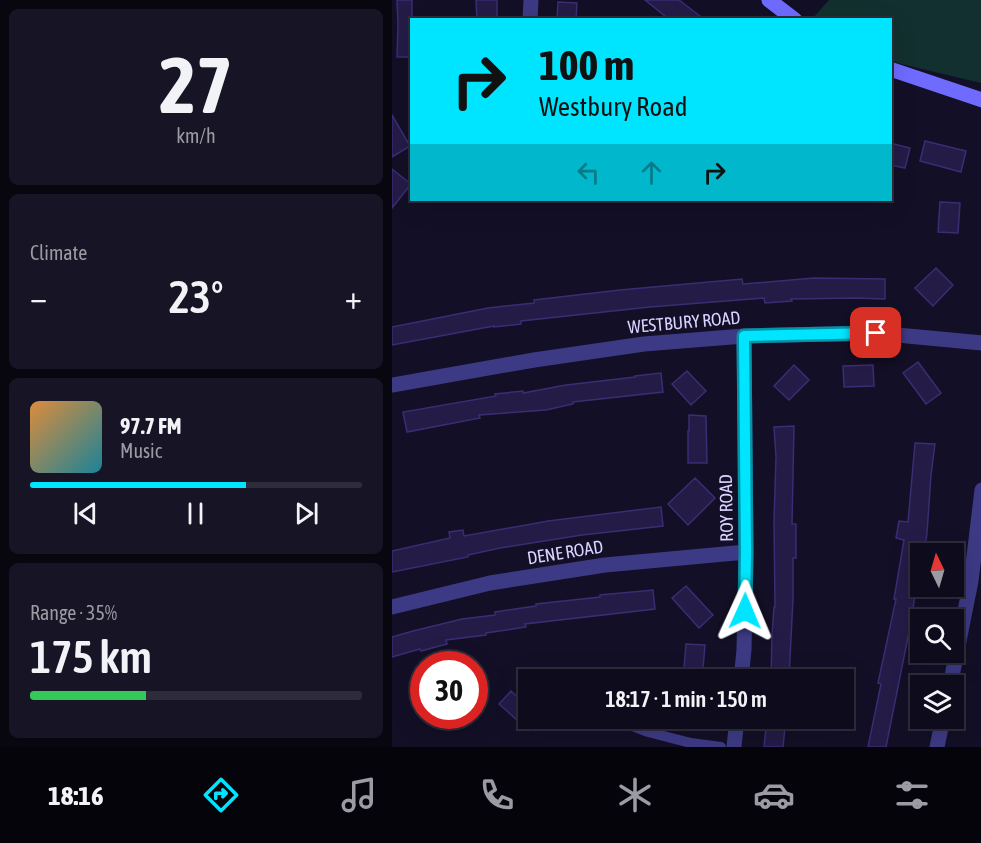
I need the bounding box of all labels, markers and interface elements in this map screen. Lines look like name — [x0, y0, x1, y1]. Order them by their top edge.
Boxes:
text: 27 — [159, 40, 233, 130]
text: 100 m — [539, 41, 634, 89]
icon: right — [440, 42, 518, 120]
text: Westbury Road — [539, 91, 688, 122]
text: km/h — [176, 124, 216, 147]
icon: left — [572, 156, 605, 189]
icon: ahead — [635, 156, 668, 189]
icon: right — [698, 156, 731, 189]
text: Climate — [30, 241, 87, 264]
text: 23° — [169, 271, 223, 323]
text: − — [30, 278, 47, 316]
text: + — [345, 278, 362, 316]
street label: WESTBURY ROAD — [627, 307, 741, 337]
pin — [850, 307, 901, 358]
icon: arrive — [859, 316, 892, 349]
text: 97.7 FM — [120, 413, 182, 439]
text: Music — [120, 439, 162, 462]
street label: ROY ROAD — [715, 474, 737, 542]
icon: previous — [69, 497, 102, 530]
icon: pause — [179, 497, 212, 530]
icon: next — [290, 497, 323, 530]
street label: DENE ROAD — [525, 536, 605, 568]
north arrow — [910, 543, 964, 597]
map controls — [910, 543, 964, 729]
position arrow — [713, 579, 777, 643]
text: Range · 35% — [30, 601, 117, 624]
button: search — [910, 609, 964, 663]
text: 175 km — [30, 631, 152, 683]
speed limit sign: 30 — [410, 651, 488, 729]
button: layers — [910, 675, 964, 729]
text: 18:17 · 1 min · 150 m — [605, 686, 767, 712]
icon: directions — [200, 774, 242, 816]
icon: music — [338, 774, 380, 816]
icon: phone — [476, 774, 518, 816]
icon: climate — [614, 774, 656, 816]
icon: car — [753, 774, 795, 816]
icon: filters — [891, 774, 933, 816]
text: 18:16 — [48, 780, 104, 811]

